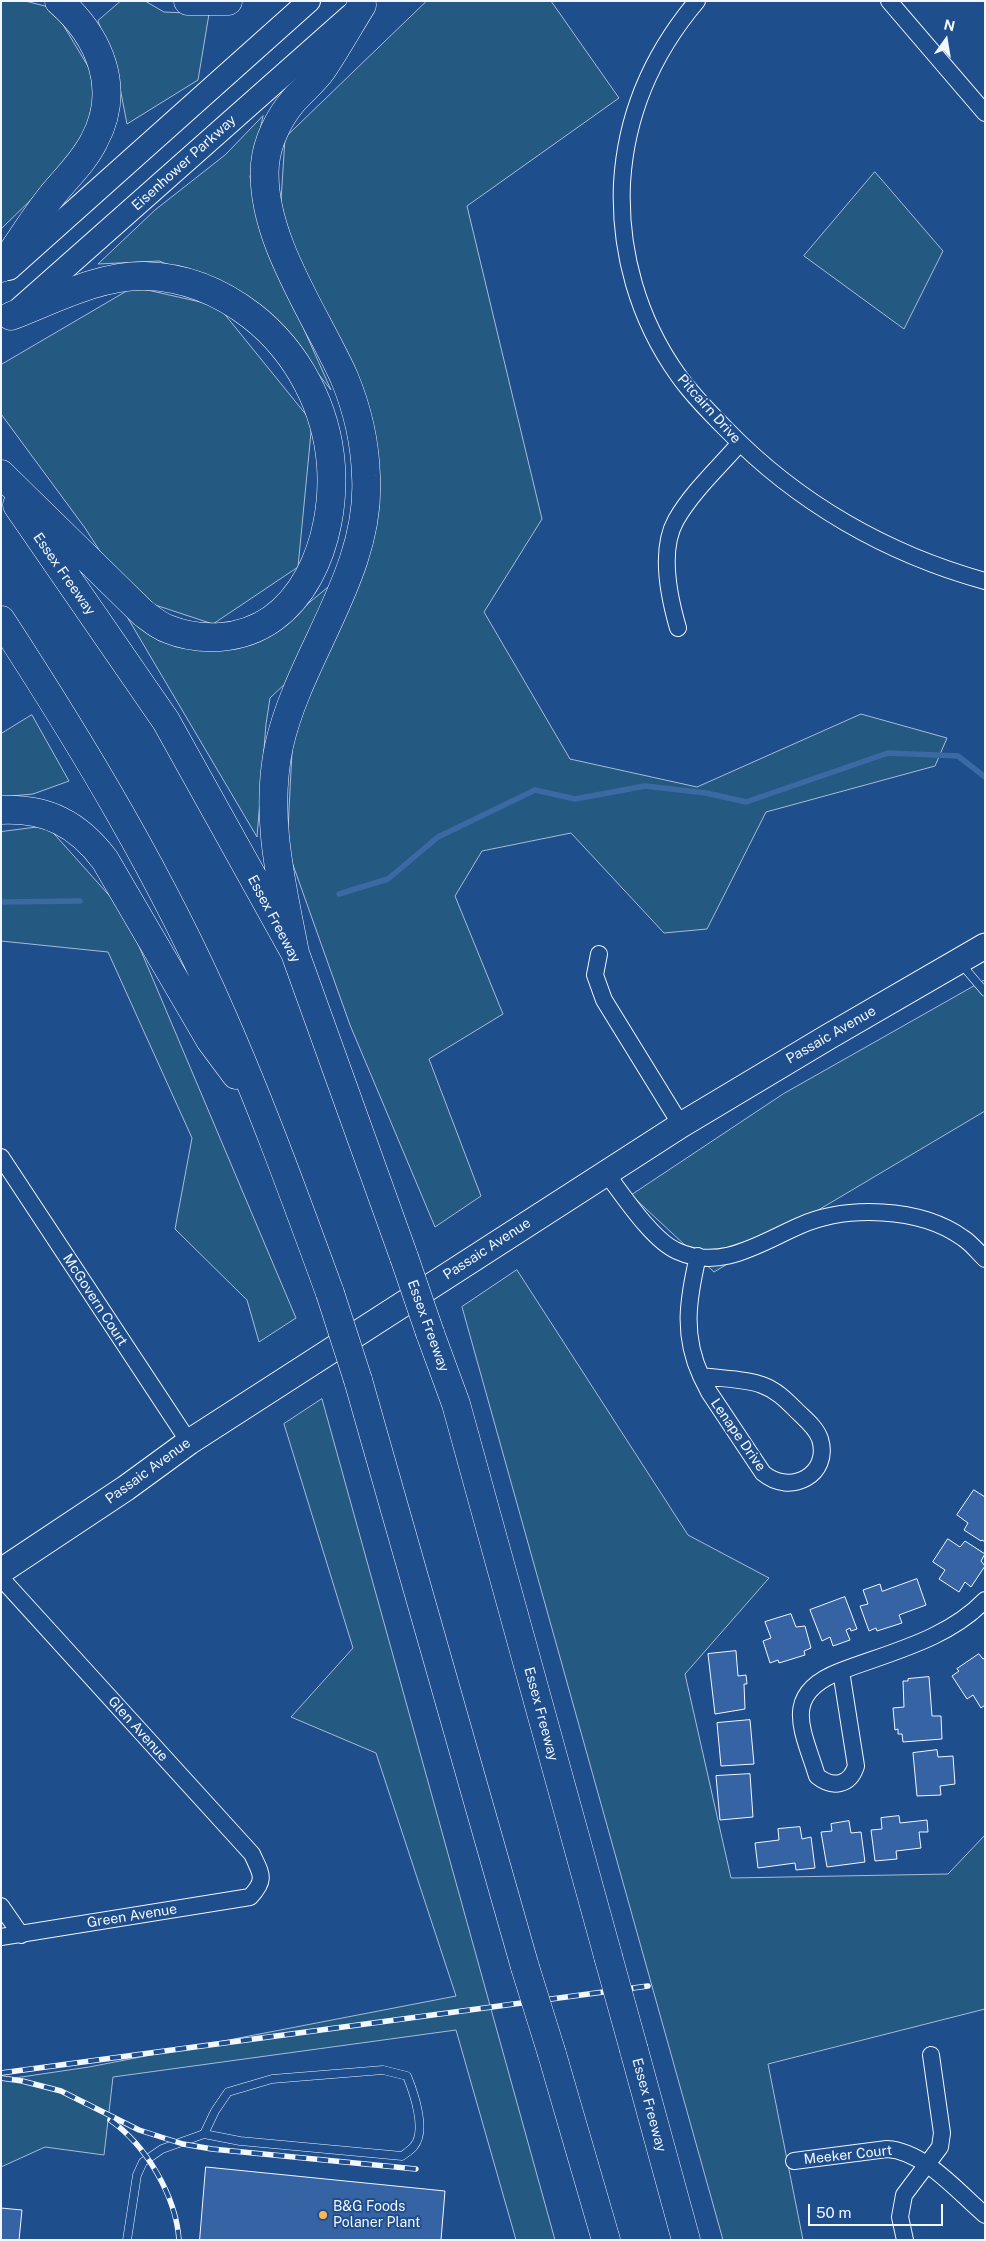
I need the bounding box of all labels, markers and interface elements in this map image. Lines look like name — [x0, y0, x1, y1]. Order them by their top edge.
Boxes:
north arrow — [921, 15, 971, 65]
text: N — [942, 16, 957, 34]
street label: Eisenhower Parkway — [128, 112, 240, 214]
street label: Pitcairn Drive — [674, 371, 744, 447]
street label: Essex Freeway — [29, 530, 99, 618]
street label: Essex Freeway — [244, 872, 304, 966]
street label: Passaic Avenue — [783, 1002, 879, 1068]
street label: Passaic Avenue — [440, 1214, 534, 1284]
street label: McGovern Court — [59, 1251, 131, 1349]
street label: Essex Freeway — [404, 1278, 452, 1374]
street label: Lenape Drive — [707, 1395, 769, 1475]
street label: Passaic Avenue — [102, 1435, 194, 1507]
street label: Essex Freeway — [520, 1665, 562, 1763]
street label: Glen Avenue — [104, 1693, 172, 1765]
street label: Green Avenue — [86, 1901, 178, 1931]
street label: Essex Freeway — [628, 2056, 670, 2154]
street label: Meeker Court — [803, 2142, 893, 2168]
scale bar — [811, 2194, 946, 2226]
place label: B&G Foods Polaner Plant — [333, 2199, 421, 2232]
text: 50 m — [816, 2204, 851, 2221]
marker: B&G Foods Polaner Plant — [317, 2209, 329, 2221]

